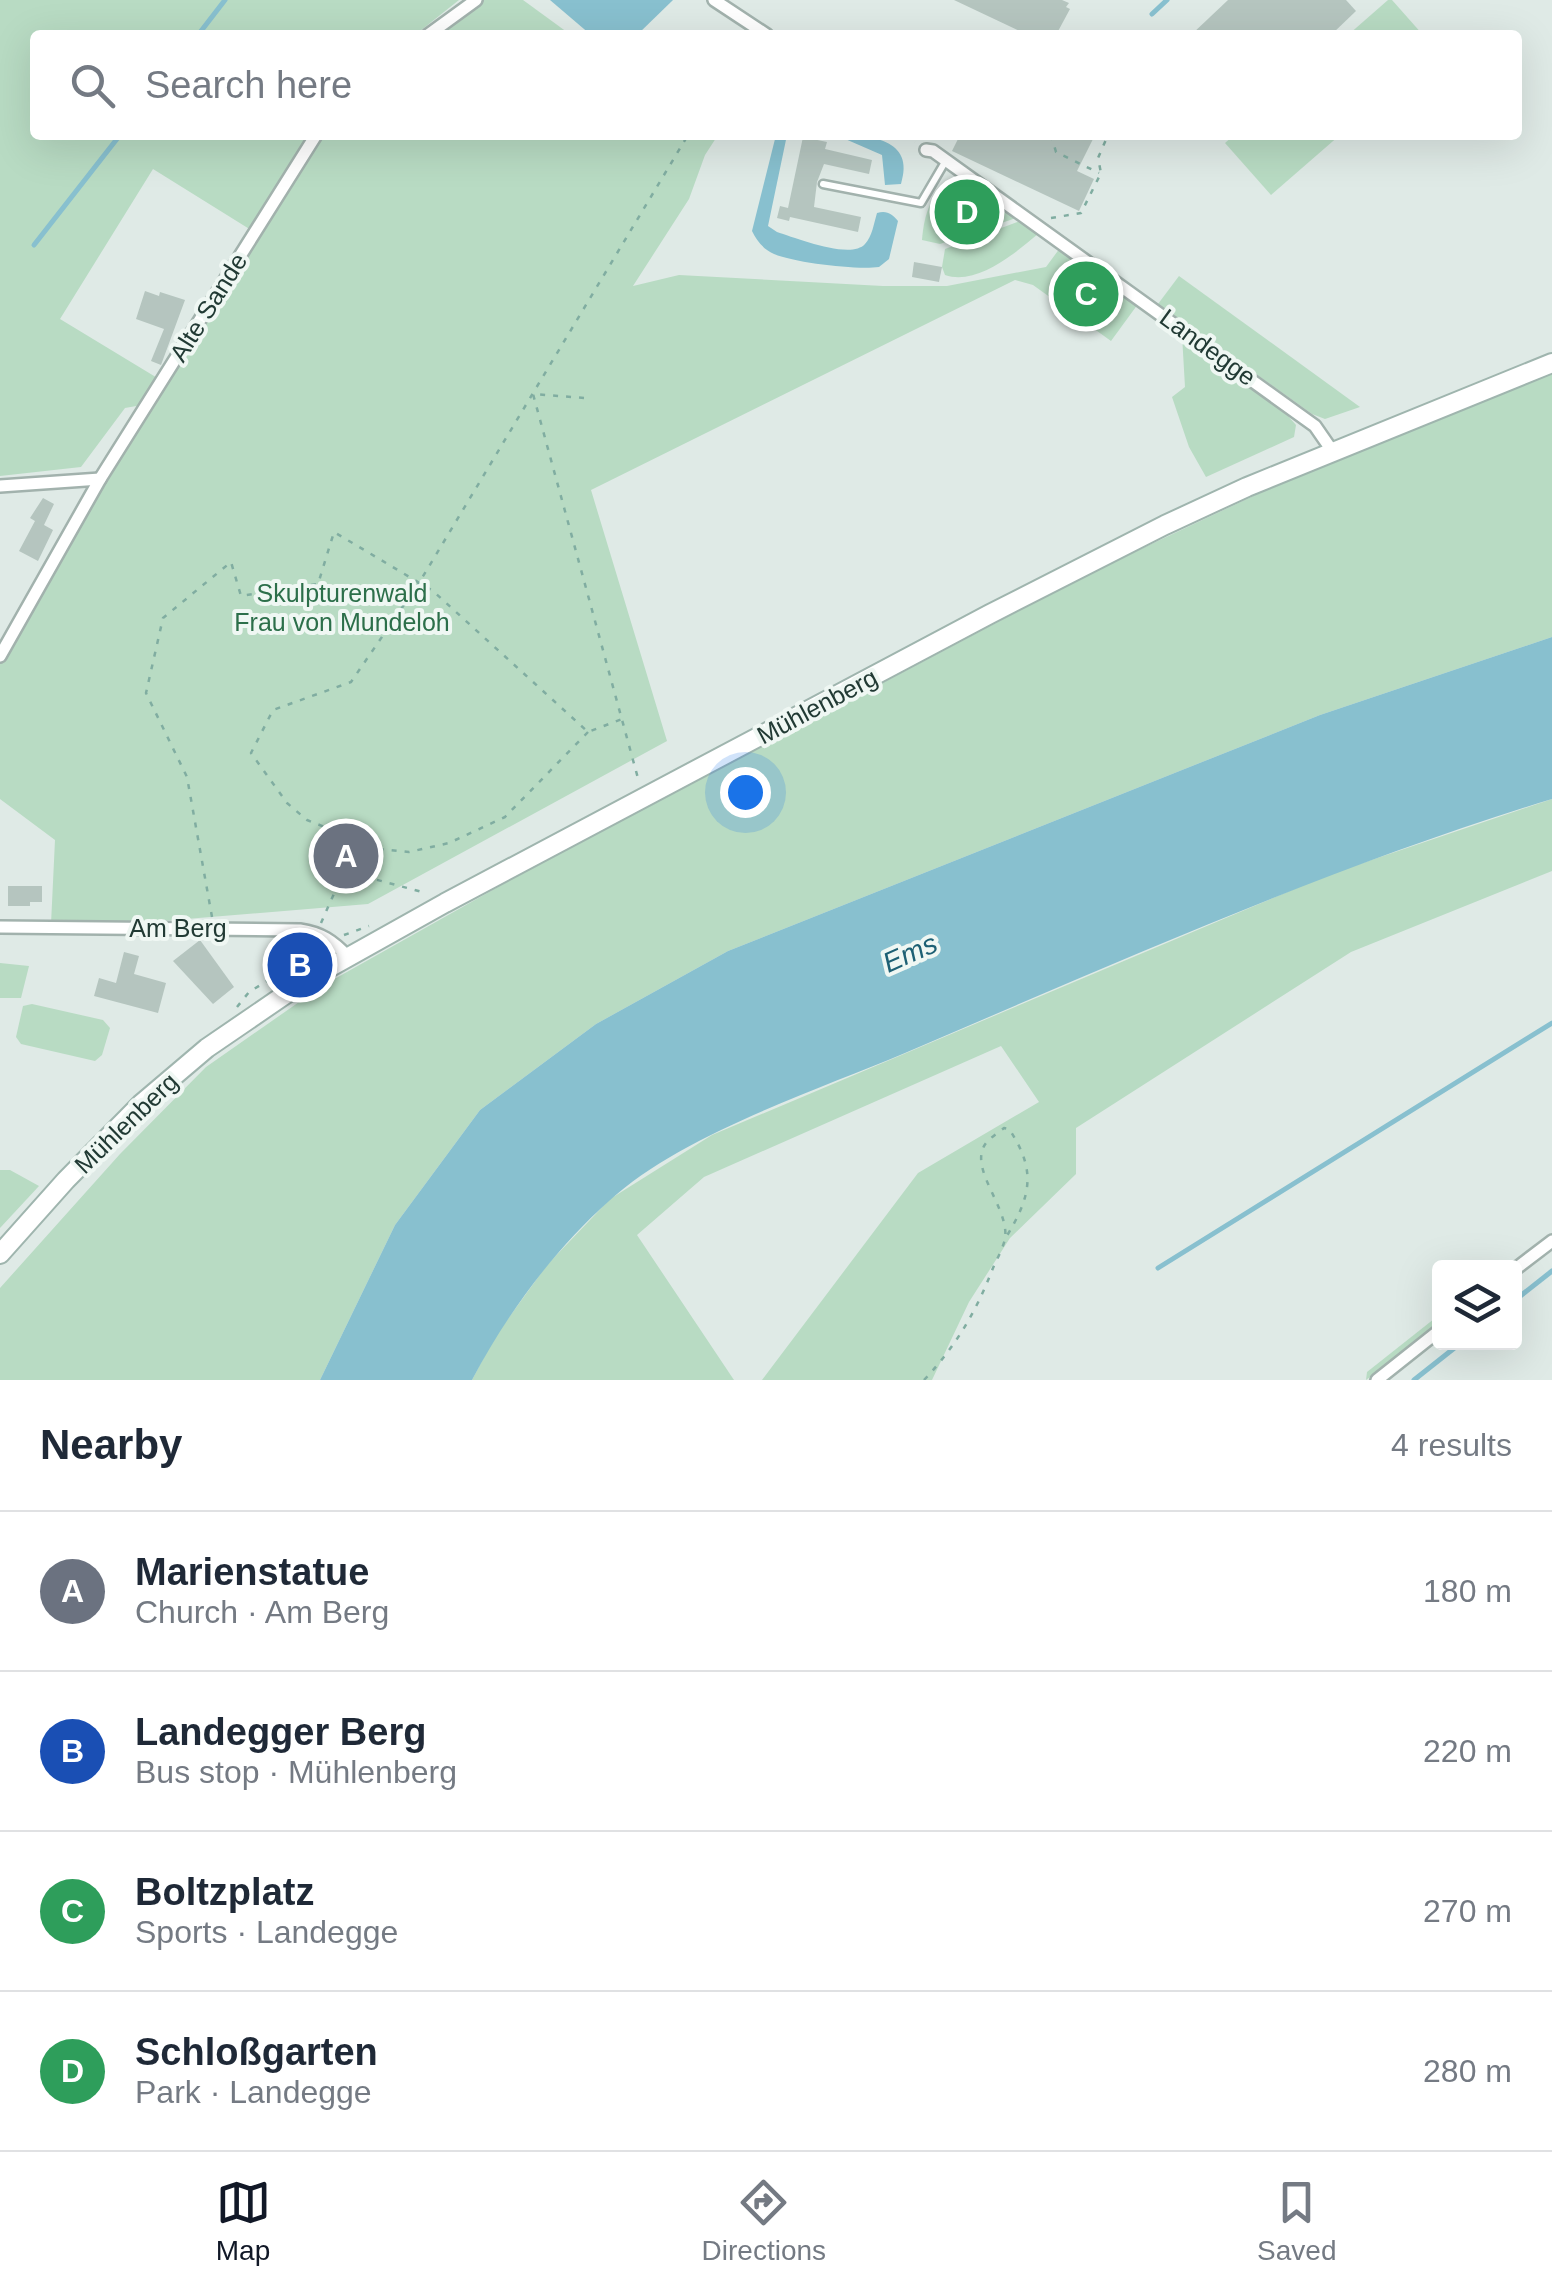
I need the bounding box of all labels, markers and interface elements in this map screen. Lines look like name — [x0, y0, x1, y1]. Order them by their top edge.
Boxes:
search box — [30, 30, 1522, 140]
icon: search — [65, 58, 120, 113]
text: Search here — [145, 64, 352, 106]
pin: D — [934, 174, 1000, 250]
street label: Alte Sande — [164, 248, 252, 366]
pin: C — [1054, 256, 1118, 332]
street label: Landegge — [1155, 303, 1261, 391]
park label: Skulpturenwald Frau von Mundeloh — [234, 579, 450, 636]
street label: Mühlenberg — [752, 663, 882, 749]
your location — [720, 767, 771, 818]
pin: A — [314, 818, 378, 894]
street label: Am Berg — [129, 914, 227, 942]
water label: Ems — [878, 927, 942, 979]
pin: B — [268, 928, 332, 1002]
street label: Mühlenberg — [69, 1067, 183, 1179]
map controls — [1432, 1260, 1522, 1350]
button: layers — [1432, 1260, 1522, 1350]
text: Nearby — [40, 1421, 182, 1468]
text: 4 results — [1391, 1427, 1512, 1463]
text: Marienstatue — [135, 1551, 369, 1593]
text: A — [61, 1573, 84, 1609]
text: 180 m — [1423, 1573, 1512, 1609]
text: Church · Am Berg — [135, 1594, 389, 1630]
text: Landegger Berg — [135, 1711, 426, 1753]
text: B — [61, 1733, 84, 1769]
text: 220 m — [1423, 1733, 1512, 1769]
text: Bus stop · Mühlenberg — [135, 1754, 457, 1790]
text: Boltzplatz — [135, 1871, 314, 1913]
text: C — [61, 1893, 84, 1929]
text: 270 m — [1423, 1893, 1512, 1929]
text: Sports · Landegge — [135, 1914, 398, 1950]
text: Schloßgarten — [135, 2031, 378, 2073]
text: D — [61, 2053, 84, 2089]
text: 280 m — [1423, 2053, 1512, 2089]
text: Park · Landegge — [135, 2074, 372, 2110]
tab: Map — [216, 2175, 271, 2267]
tab: Directions — [702, 2175, 826, 2267]
tab: Saved — [1257, 2175, 1336, 2267]

